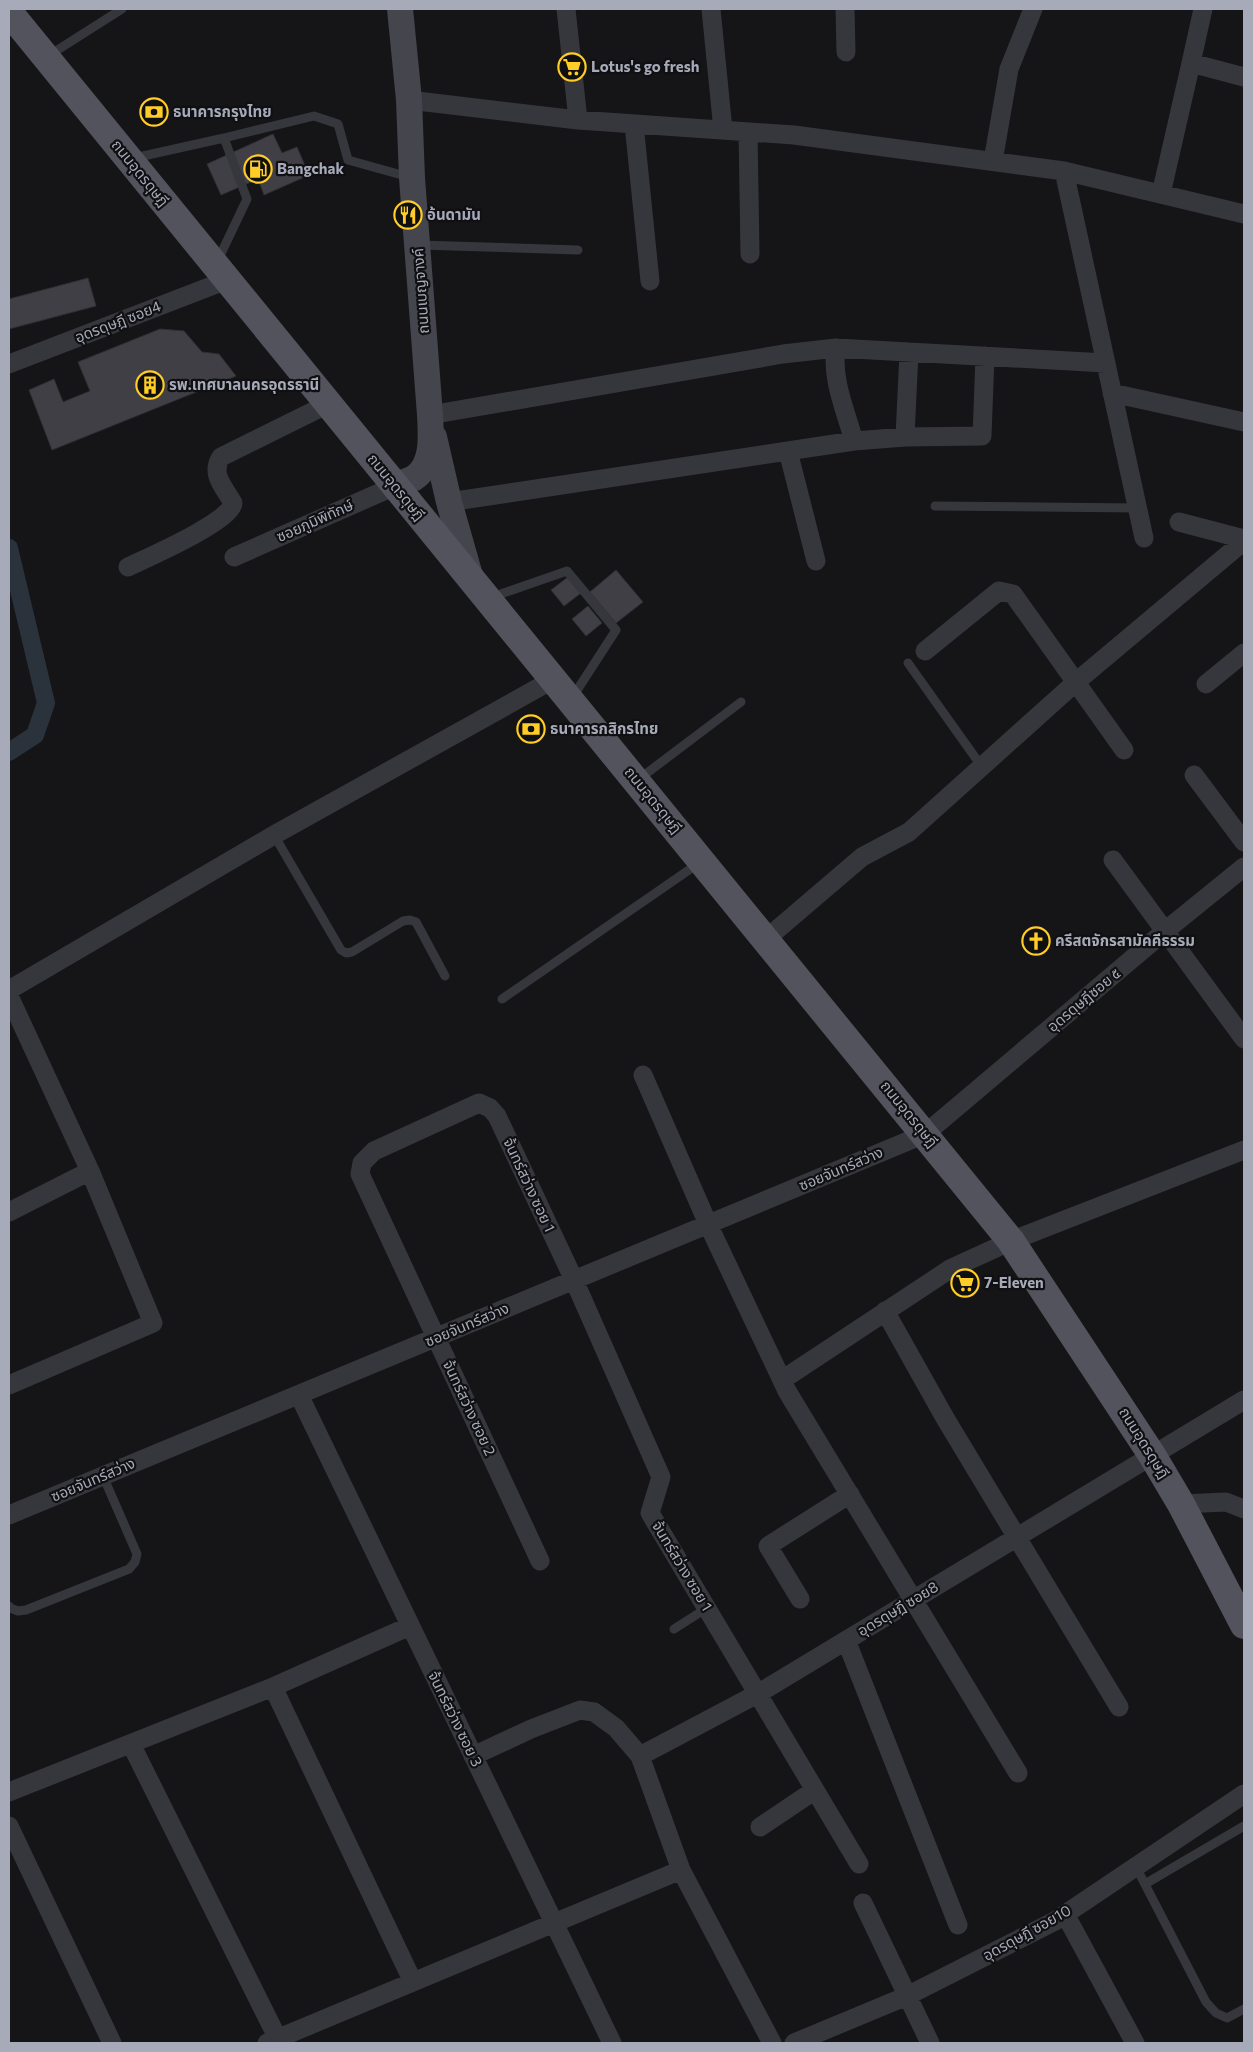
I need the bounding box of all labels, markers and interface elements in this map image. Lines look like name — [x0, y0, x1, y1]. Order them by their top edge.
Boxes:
supermarket icon: Lotus's go fresh — [557, 52, 587, 82]
place label: Lotus's go fresh — [591, 57, 699, 75]
bank icon: ธนาคารกรุงไทย — [139, 97, 169, 127]
place label: ธนาคารกรุงไทย — [173, 102, 271, 121]
street label: ถนนอุดรดุษฎี — [108, 135, 173, 210]
fuel station icon: Bangchak — [243, 154, 273, 184]
place label: Bangchak — [277, 159, 344, 177]
restaurant icon: อ้นดามัน — [393, 200, 423, 230]
place label: อ้นดามัน — [427, 205, 481, 223]
street label: ถนนเบญจางค์ — [408, 248, 432, 334]
street label: อุดรดุษฎี ซอย4 — [72, 296, 164, 347]
building icon: รพ.เทศบาลนครอุดรธานี — [135, 370, 165, 400]
place label: รพ.เทศบาลนครอุดรธานี — [169, 375, 319, 394]
street label: ถนนอุดรดุษฎี — [364, 449, 429, 524]
street label: ซอยภูมิพิทักษ์ — [273, 495, 357, 546]
bank icon: ธนาคารกสิกรไทย — [516, 714, 546, 744]
place label: ธนาคารกสิกรไทย — [550, 719, 658, 737]
street label: ถนนอุดรดุษฎี — [621, 762, 686, 837]
church icon: ครีสตจักรสามัคคีธรรม — [1021, 926, 1051, 956]
place label: ครีสตจักรสามัคคีธรรม — [1055, 931, 1195, 949]
street label: อุดรดุษฎีซอย ๕ — [1043, 963, 1124, 1036]
street label: ถนนอุดรดุษฎี — [877, 1076, 942, 1151]
street label: จ้นทร์สว่าง ซอย 1 — [500, 1135, 560, 1234]
street label: ซอยจันทร์สว่าง — [796, 1142, 885, 1194]
supermarket icon: 7-Eleven — [950, 1268, 980, 1298]
place label: 7-Eleven — [984, 1273, 1044, 1291]
street label: ซอยจันทร์สว่าง — [422, 1298, 511, 1350]
street label: จ้นทร์สว่าง ซอย 2 — [440, 1357, 500, 1458]
street label: ถนนอุดรดุษฎี — [1115, 1404, 1174, 1482]
street label: ซอยจันทร์สว่าง — [48, 1453, 137, 1505]
street label: จ้นทร์สว่าง ซอย 1 — [649, 1517, 717, 1614]
street label: อุดรดุษฎี ซอย8 — [854, 1577, 942, 1640]
street label: จ้นทร์สว่าง ซอย 3 — [425, 1668, 487, 1769]
street label: อุดรดุษฎี ซอย10 — [979, 1900, 1074, 1965]

